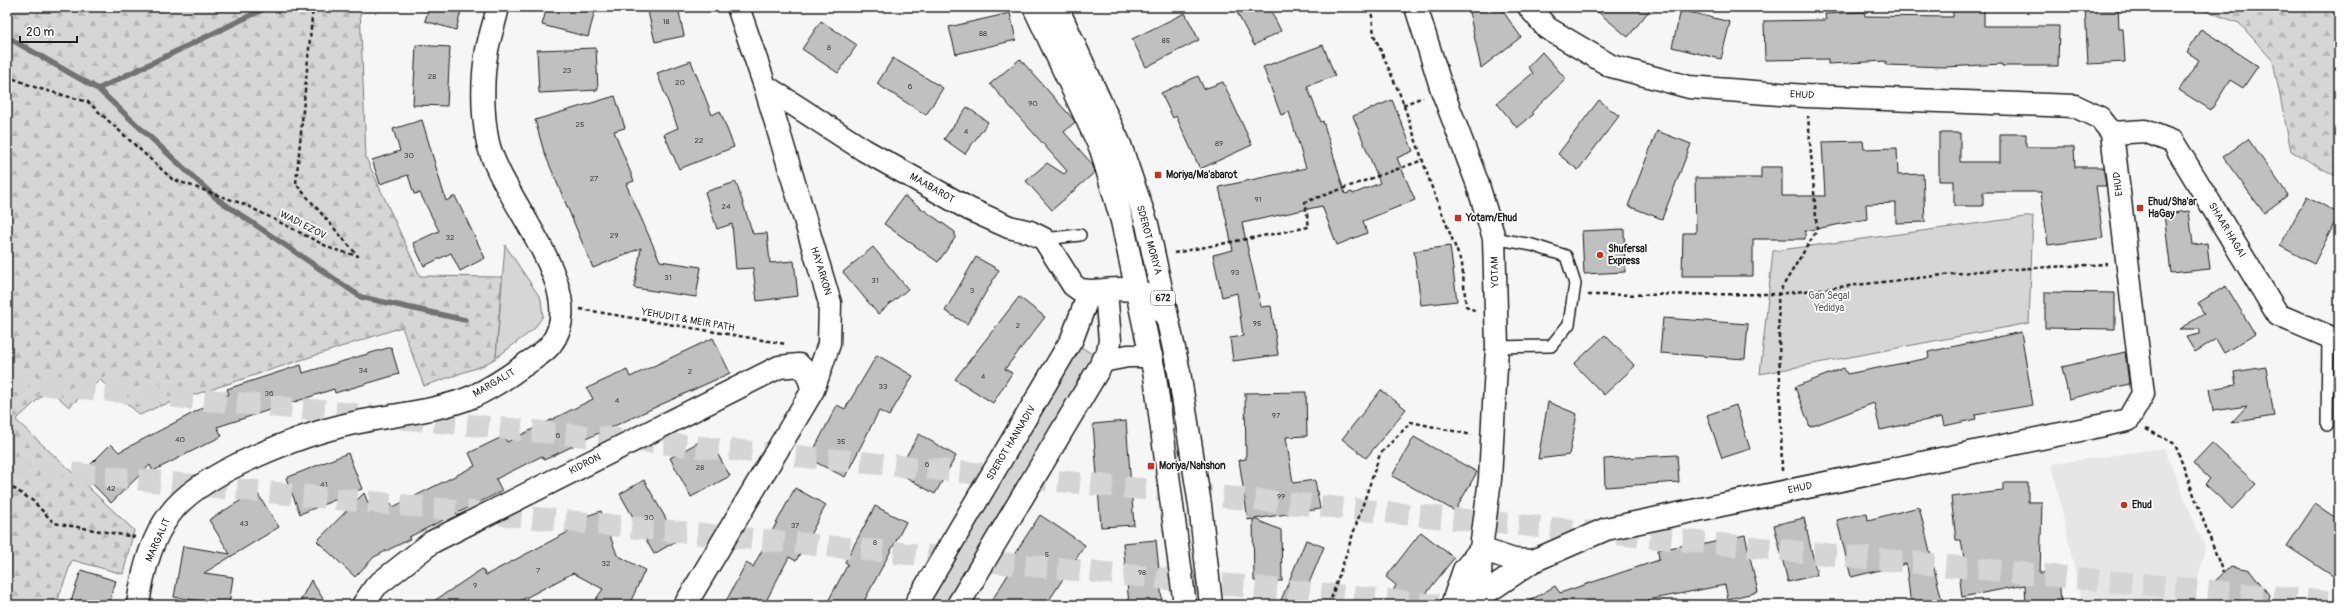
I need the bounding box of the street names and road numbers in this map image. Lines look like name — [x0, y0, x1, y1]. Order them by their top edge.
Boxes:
street label: EHUD — [1789, 88, 1815, 102]
street label: MAABAROT — [907, 170, 957, 206]
street label: EHUD — [2111, 171, 2125, 197]
street label: SHAAR HAGAI — [2206, 200, 2248, 260]
street label: SDEROT MORIYA — [1134, 204, 1164, 277]
street label: WADI EZOV — [278, 208, 328, 242]
street label: HAYARKON — [808, 245, 834, 297]
street label: YOTAM — [1488, 256, 1502, 289]
road number: 672 — [1151, 291, 1175, 305]
street label: YEHUDIT & MEIR PATH — [640, 306, 736, 334]
street label: MARGALIT — [471, 366, 518, 400]
street label: SDEROT HANNADIV — [984, 403, 1038, 483]
street label: KIDRON — [567, 451, 603, 477]
street label: EHUD — [1787, 480, 1813, 496]
street label: MARGALIT — [143, 516, 173, 564]

